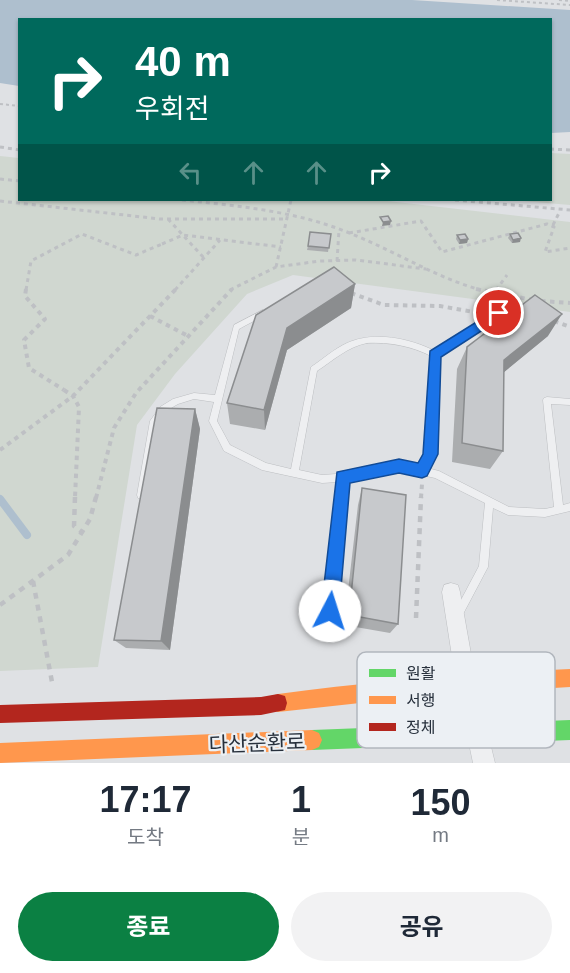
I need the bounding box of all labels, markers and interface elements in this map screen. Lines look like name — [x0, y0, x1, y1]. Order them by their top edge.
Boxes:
text: 40 m — [135, 38, 231, 85]
icon: right — [36, 42, 114, 120]
text: 우회전 — [135, 94, 210, 124]
icon: left — [174, 156, 207, 189]
icon: ahead — [237, 156, 270, 189]
icon: ahead — [300, 156, 333, 189]
icon: right — [363, 156, 396, 189]
pin — [473, 287, 524, 338]
icon: arrive — [482, 296, 515, 329]
position arrow — [298, 579, 362, 643]
legend — [357, 652, 555, 748]
text: 원활 — [406, 665, 436, 682]
text: 서행 — [406, 692, 435, 709]
text: 정체 — [406, 719, 435, 736]
street label: 다산순환로 — [208, 730, 306, 756]
text: 17:17 — [99, 779, 192, 820]
text: 1 — [291, 779, 311, 820]
text: 150 — [410, 782, 471, 823]
text: m — [432, 824, 449, 846]
text: 도착 — [127, 826, 164, 848]
text: 분 — [292, 826, 310, 848]
button: 종료 — [18, 892, 279, 961]
button: 공유 — [291, 892, 552, 961]

